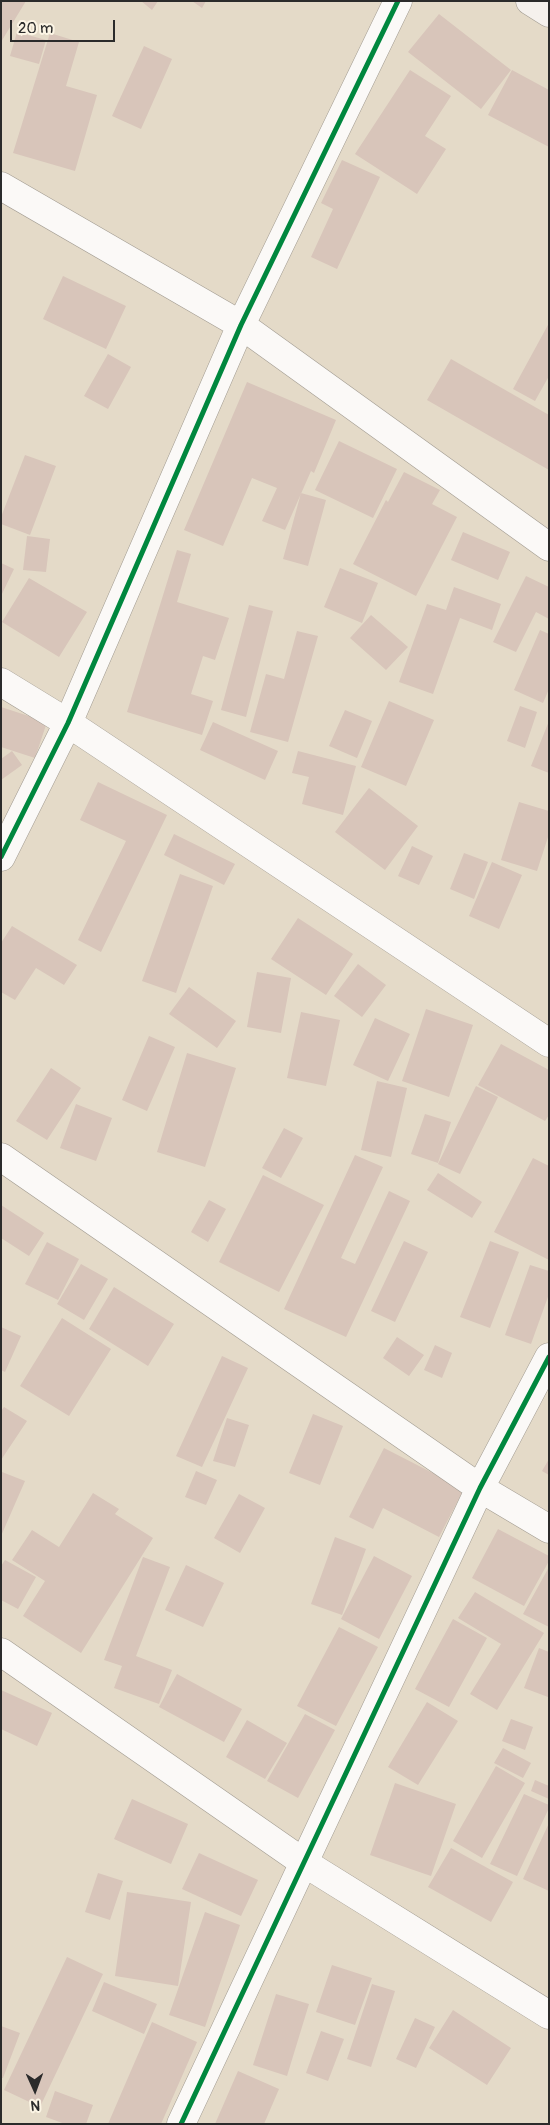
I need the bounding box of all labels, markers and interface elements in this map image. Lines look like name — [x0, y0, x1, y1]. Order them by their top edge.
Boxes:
scale bar — [12, 10, 118, 42]
text: 20 m — [18, 19, 53, 38]
north arrow — [10, 2065, 60, 2115]
text: N — [31, 2097, 41, 2114]

